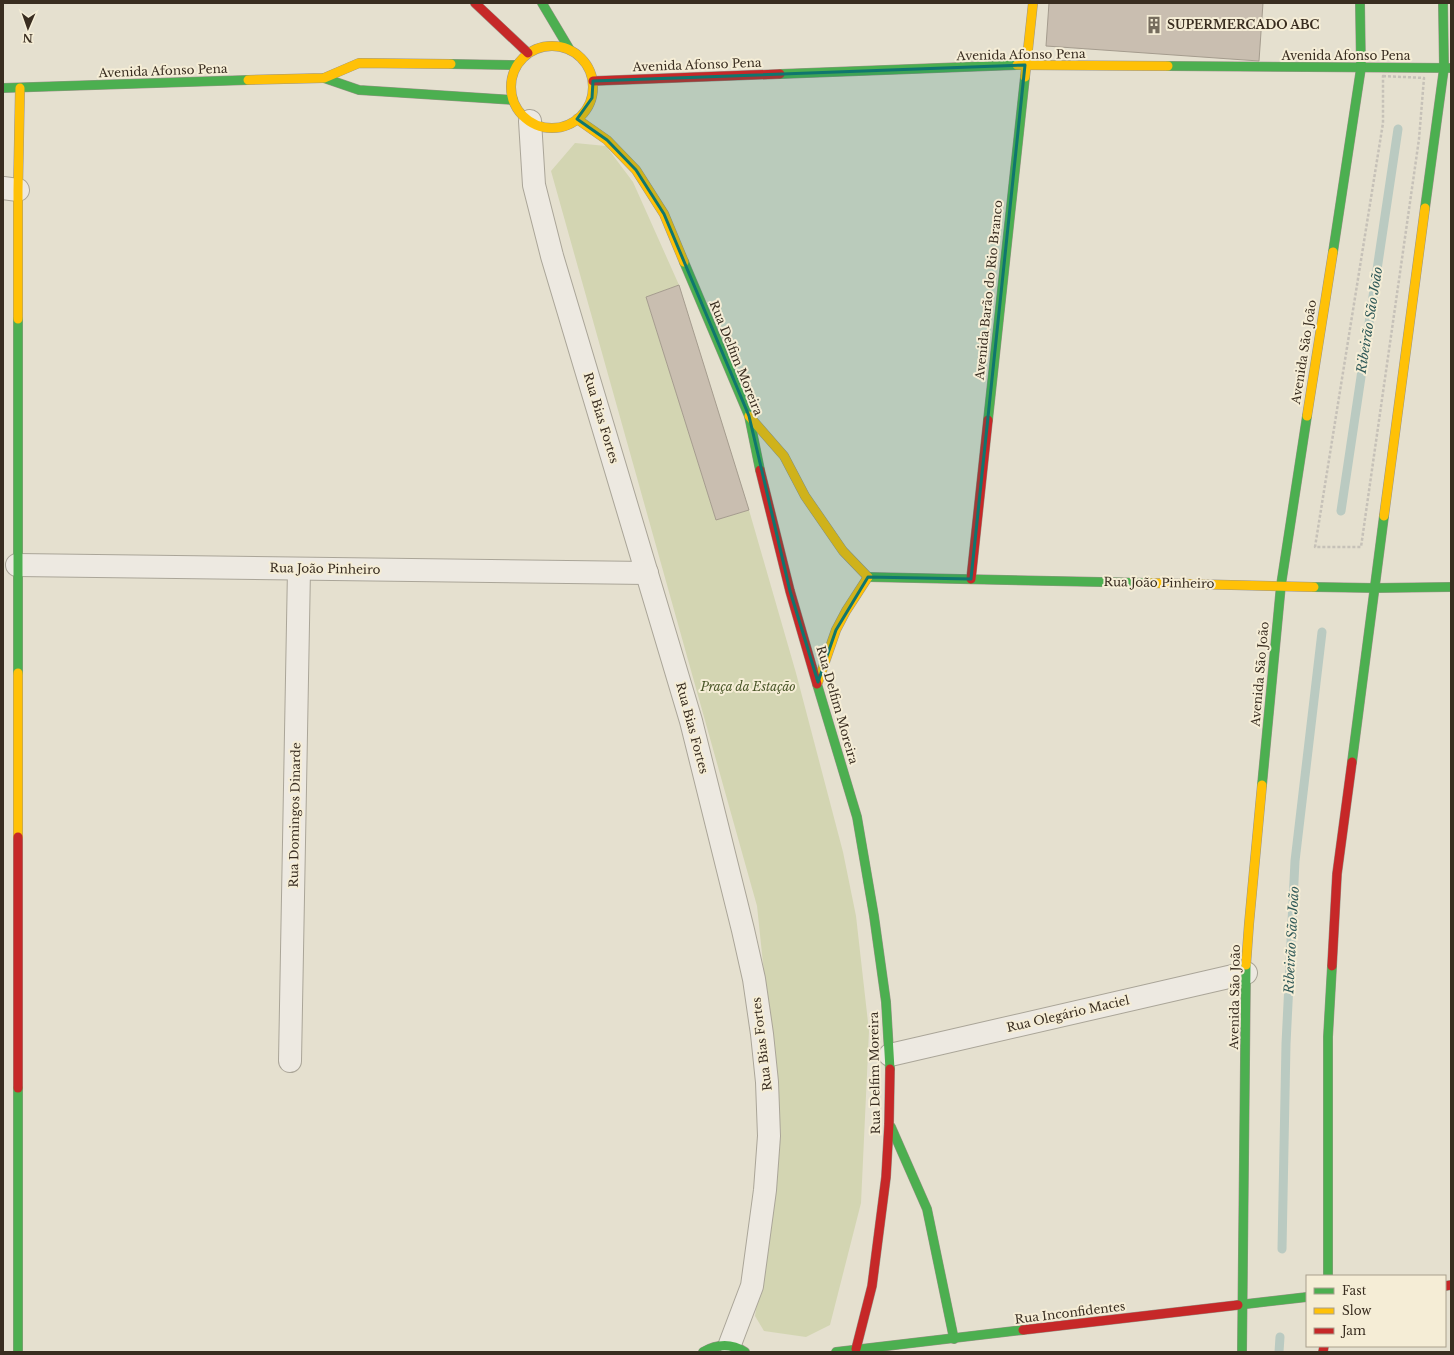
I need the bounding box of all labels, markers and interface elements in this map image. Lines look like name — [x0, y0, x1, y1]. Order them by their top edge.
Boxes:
north arrow — [8, 8, 48, 48]
building icon: SUPERMERCADO ABC — [1144, 15, 1164, 35]
place label: SUPERMERCADO ABC — [1167, 17, 1320, 32]
text: N — [22, 31, 33, 45]
street label: Avenida Afonso Pena — [955, 46, 1086, 63]
street label: Avenida Afonso Pena — [1280, 48, 1411, 63]
street label: Avenida Afonso Pena — [631, 55, 762, 74]
street label: Avenida Afonso Pena — [97, 61, 228, 80]
street label: Avenida Barão do Rio Branco — [971, 199, 1005, 382]
water label: Ribeirão São João — [1353, 265, 1386, 376]
street label: Rua Delfim Moreira — [707, 298, 766, 418]
street label: Avenida São João — [1288, 299, 1319, 406]
street label: Rua Bias Fortes — [581, 371, 622, 465]
street label: Rua João Pinheiro — [269, 560, 381, 577]
street label: Rua João Pinheiro — [1103, 574, 1215, 591]
street label: Avenida São João — [1247, 621, 1272, 728]
street label: Rua Delfim Moreira — [813, 644, 862, 766]
park label: Praça da Estação — [699, 679, 796, 694]
street label: Rua Bias Fortes — [673, 680, 712, 775]
street label: Rua Domingos Dinarde — [286, 742, 303, 888]
water label: Ribeirão São João — [1280, 886, 1303, 995]
street label: Avenida São João — [1226, 944, 1243, 1051]
street label: Rua Olegário Maciel — [1005, 992, 1131, 1035]
street label: Rua Bias Fortes — [748, 996, 775, 1092]
street label: Rua Delfim Moreira — [866, 1011, 883, 1134]
legend — [1306, 1275, 1446, 1347]
text: Fast — [1342, 1283, 1367, 1298]
street label: Rua Inconfidentes — [1014, 1298, 1126, 1327]
text: Slow — [1342, 1303, 1372, 1318]
text: Jam — [1340, 1323, 1366, 1338]

